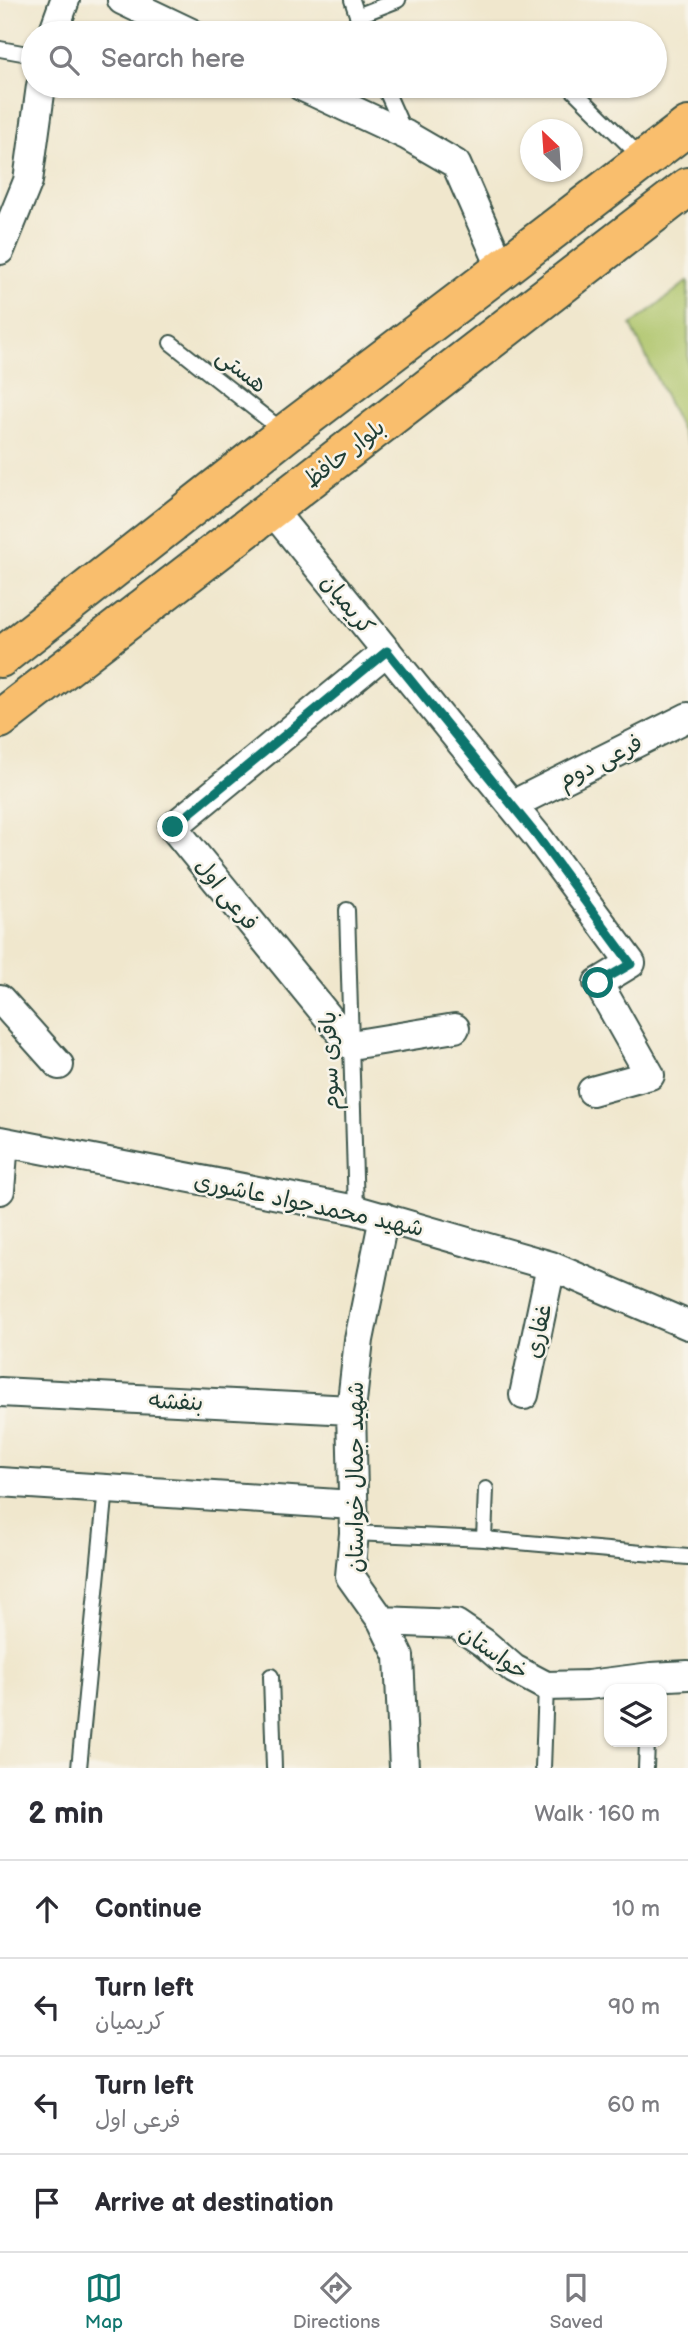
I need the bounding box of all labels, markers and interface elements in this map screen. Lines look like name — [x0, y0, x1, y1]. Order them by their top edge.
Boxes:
search box — [21, 21, 667, 98]
icon: search — [45, 41, 83, 79]
text: Search here — [101, 44, 245, 75]
north arrow — [520, 119, 583, 182]
street label: هستی — [210, 342, 272, 399]
street label: بلوار حافظ — [298, 413, 391, 494]
street label: کریمیان — [314, 569, 380, 641]
street label: فرعی دوم — [554, 729, 649, 798]
route end — [157, 811, 188, 842]
street label: فرعی اول — [188, 853, 264, 937]
route start — [582, 967, 613, 998]
street label: باقری سوم — [314, 1011, 348, 1111]
street label: شهید محمدجواد عاشوری — [191, 1167, 426, 1243]
street label: غفاری — [520, 1301, 558, 1361]
street label: شهید جمال خواستان — [342, 1381, 370, 1573]
street label: بنفشه — [148, 1387, 204, 1417]
street label: خواستان — [454, 1619, 533, 1687]
map controls — [604, 1684, 667, 1747]
button: layers — [604, 1684, 667, 1747]
text: 2 min — [28, 1796, 104, 1832]
text: Walk · 160 m — [534, 1800, 660, 1828]
icon: ahead — [28, 1890, 66, 1928]
text: Continue — [95, 1894, 202, 1925]
text: 10 m — [612, 1895, 660, 1923]
text: Turn left — [95, 1973, 194, 2004]
icon: left — [28, 1988, 66, 2026]
text: 90 m — [608, 1993, 660, 2021]
text: کریمیان — [95, 2008, 165, 2036]
text: Turn left — [95, 2071, 194, 2102]
icon: left — [28, 2086, 66, 2124]
text: 60 m — [607, 2091, 660, 2119]
text: فرعی اول — [95, 2106, 180, 2134]
icon: arrive — [28, 2184, 66, 2222]
text: Arrive at destination — [95, 2188, 334, 2219]
tab: Map — [85, 2269, 123, 2334]
tab: Directions — [293, 2269, 380, 2334]
tab: Saved — [550, 2269, 603, 2334]

